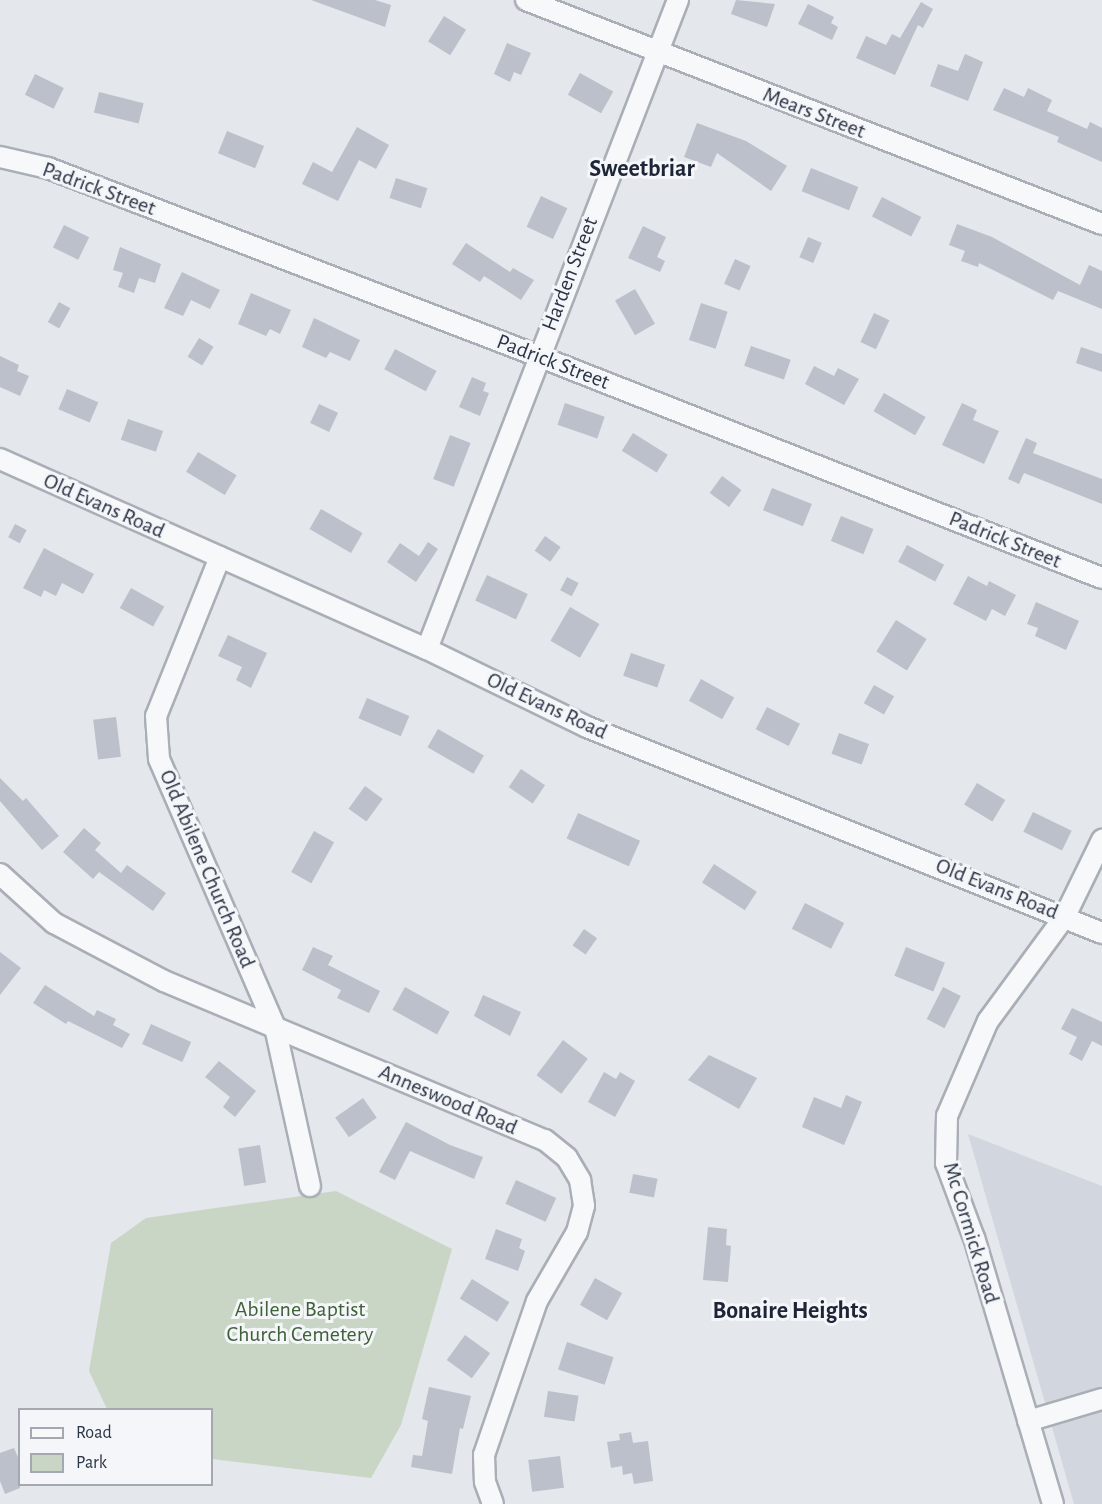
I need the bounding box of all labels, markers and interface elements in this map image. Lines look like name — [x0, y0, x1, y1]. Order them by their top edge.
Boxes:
street label: Mears Street — [759, 81, 869, 145]
street label: Padrick Street — [39, 156, 159, 222]
district label: Sweetbriar — [589, 156, 695, 184]
street label: Harden Street — [536, 213, 604, 335]
street label: Padrick Street — [493, 328, 613, 396]
street label: Old Evans Road — [39, 467, 169, 545]
street label: Padrick Street — [945, 506, 1065, 574]
street label: Old Evans Road — [482, 667, 612, 745]
street label: Old Abilene Church Road — [153, 766, 261, 972]
street label: Old Evans Road — [932, 852, 1062, 926]
street label: Anneswood Road — [375, 1059, 521, 1141]
street label: Mc Cormick Road — [937, 1159, 1005, 1307]
park label: Abilene Baptist Church Cemetery — [226, 1296, 374, 1348]
district label: Bonaire Heights — [712, 1298, 868, 1326]
legend — [18, 1408, 213, 1486]
text: Road — [76, 1424, 112, 1442]
text: Park — [76, 1454, 107, 1472]

